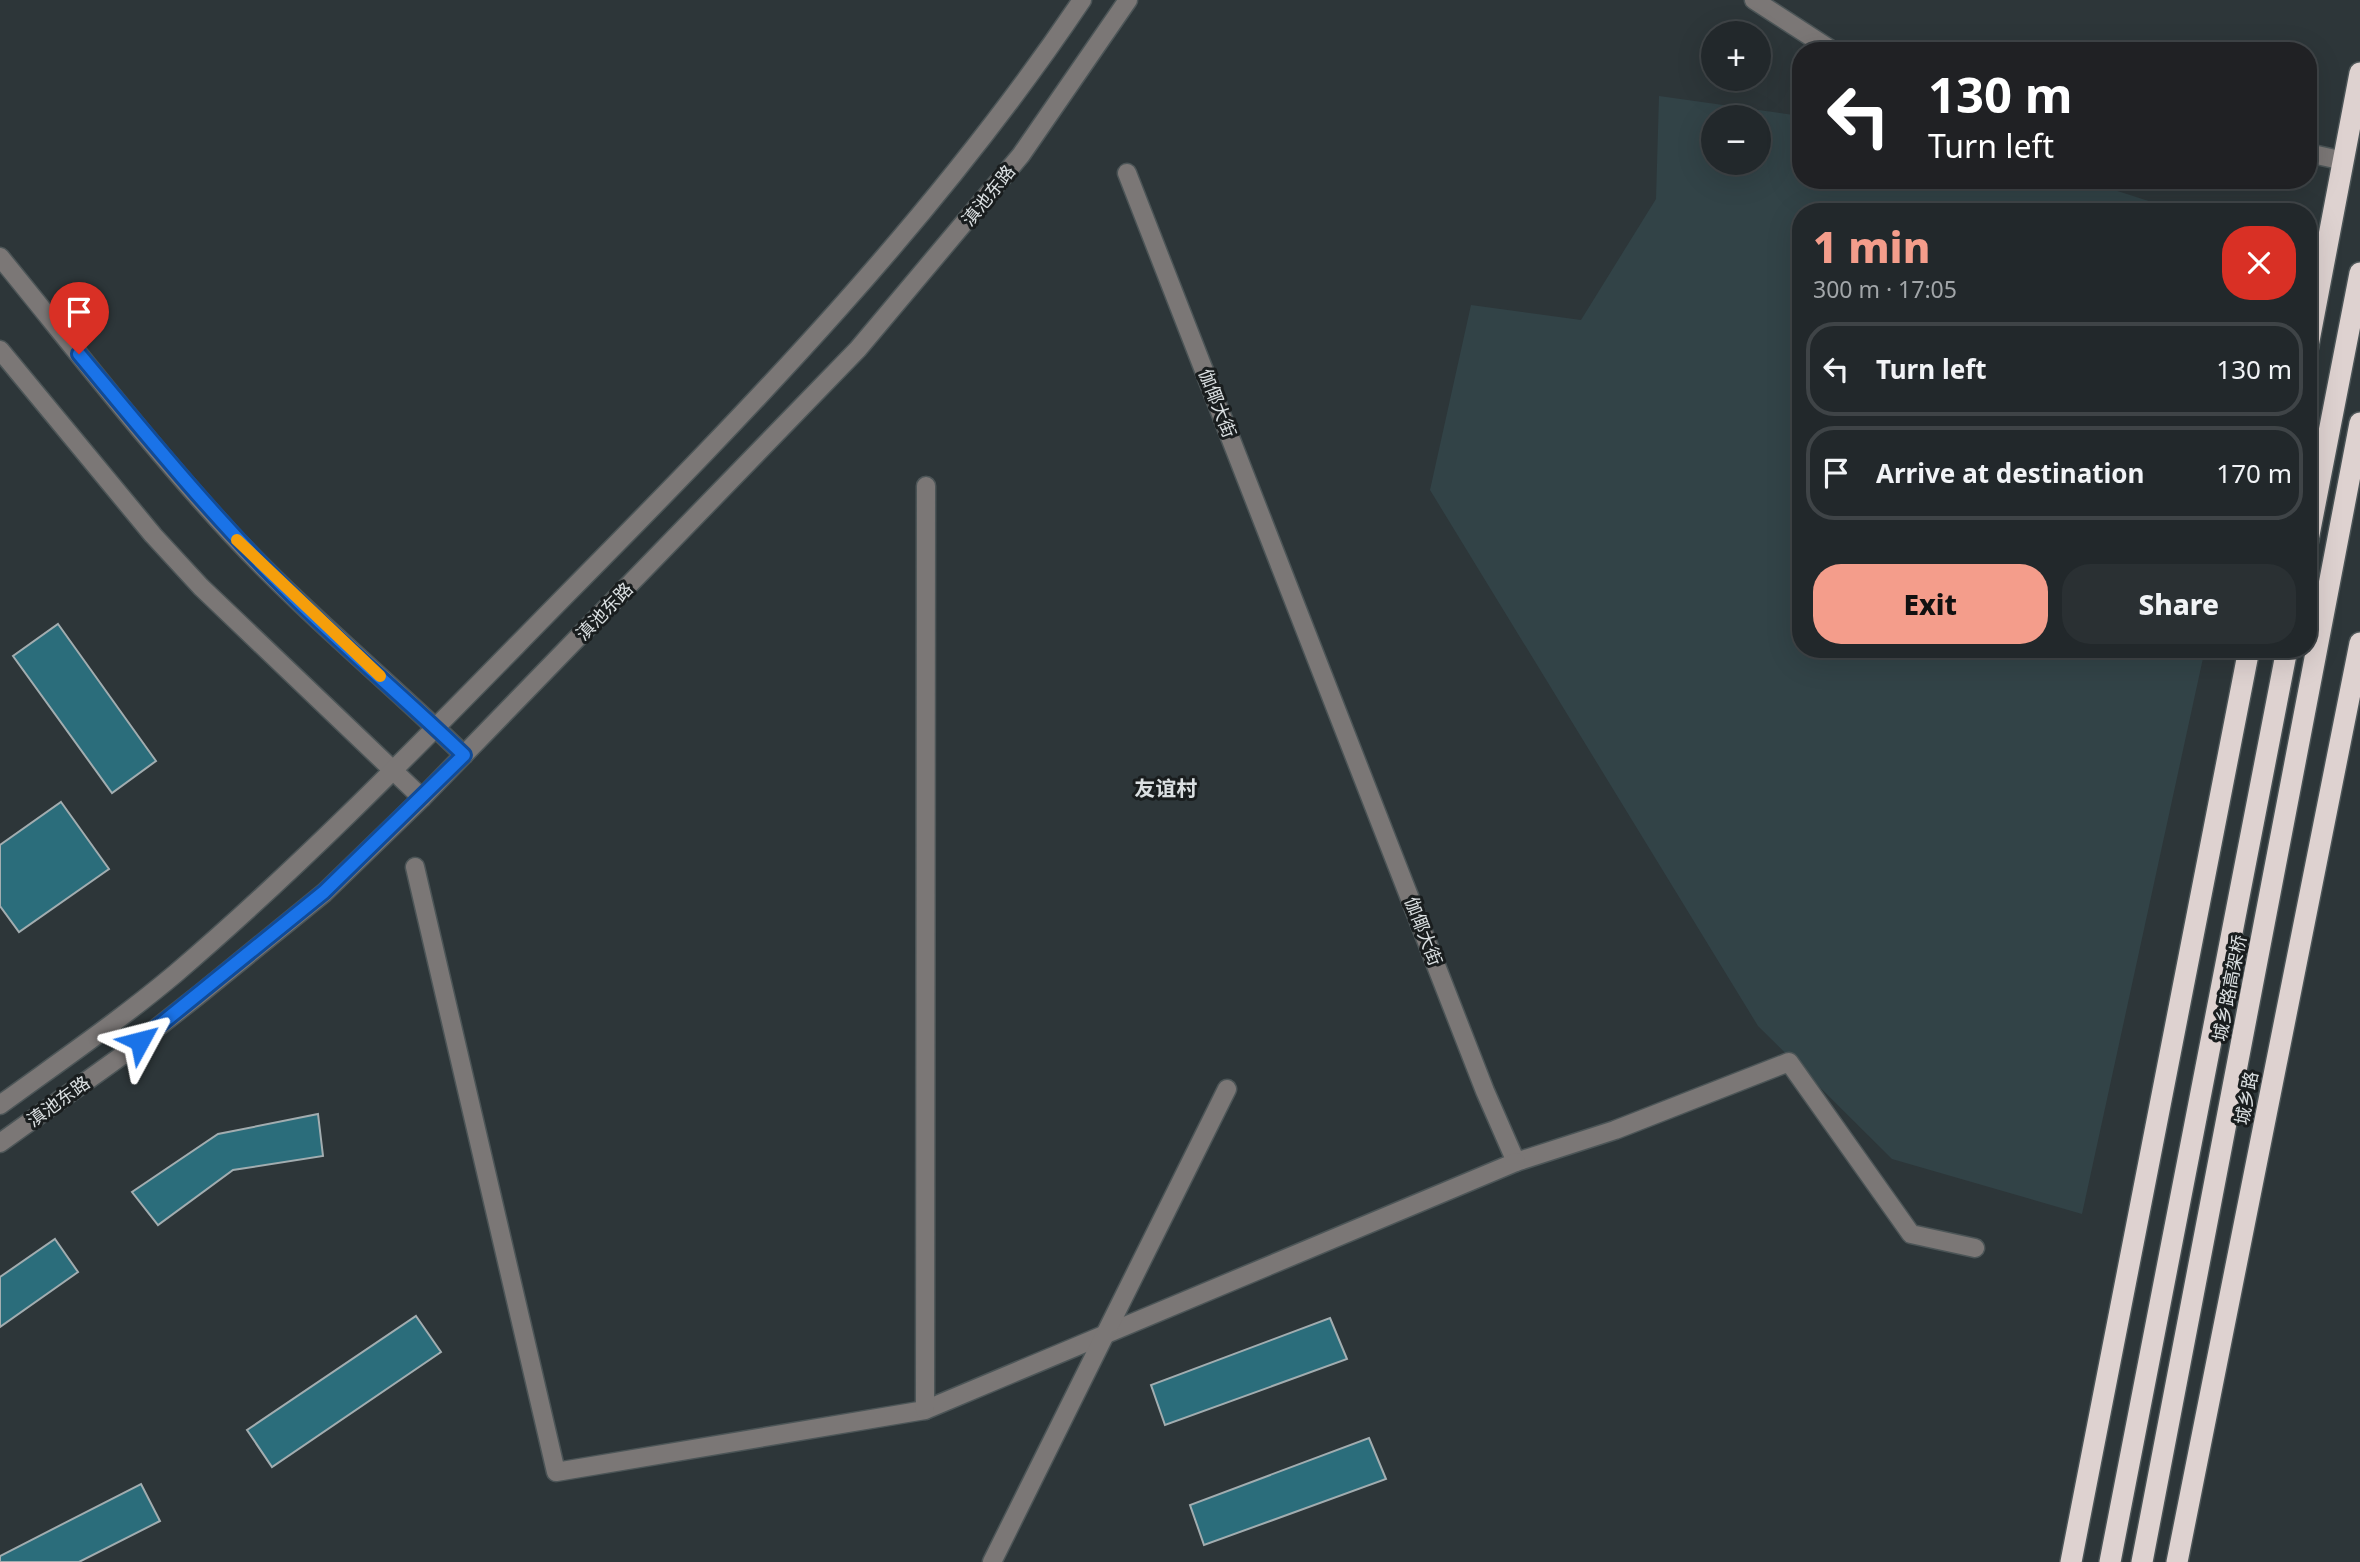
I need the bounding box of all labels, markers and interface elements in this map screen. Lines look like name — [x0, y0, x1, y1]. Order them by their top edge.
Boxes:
map controls — [1701, 21, 1771, 175]
button: + — [1701, 21, 1771, 91]
text: 130 m — [1928, 61, 2073, 127]
icon: left — [1813, 70, 1904, 161]
button: − — [1701, 105, 1771, 175]
text: Turn left — [1928, 124, 2054, 167]
street label: 滇池东路 — [956, 159, 1020, 231]
text: 1 min — [1813, 218, 1930, 275]
button: close — [2222, 226, 2296, 300]
text: 300 m · 17:05 — [1813, 273, 1957, 305]
pin — [49, 282, 109, 354]
icon: arrive — [60, 293, 98, 331]
icon: left — [1817, 350, 1855, 388]
text: Turn left — [1876, 351, 1987, 387]
text: 130 m — [2216, 351, 2292, 387]
street label: 伽倻大街 — [1194, 365, 1242, 441]
icon: arrive — [1817, 454, 1855, 492]
text: Arrive at destination — [1876, 455, 2145, 491]
text: 170 m — [2216, 455, 2292, 491]
button: Exit — [1813, 564, 2048, 644]
button: Share — [2062, 564, 2296, 644]
street label: 滇池东路 — [570, 577, 638, 645]
district label: 友谊村 — [1135, 774, 1198, 802]
street label: 伽倻大街 — [1400, 893, 1448, 969]
street label: 城乡路高架桥 — [2207, 933, 2251, 1043]
position arrow — [103, 1004, 177, 1078]
street label: 城乡路 — [2229, 1069, 2263, 1127]
street label: 滇池东路 — [22, 1070, 94, 1132]

